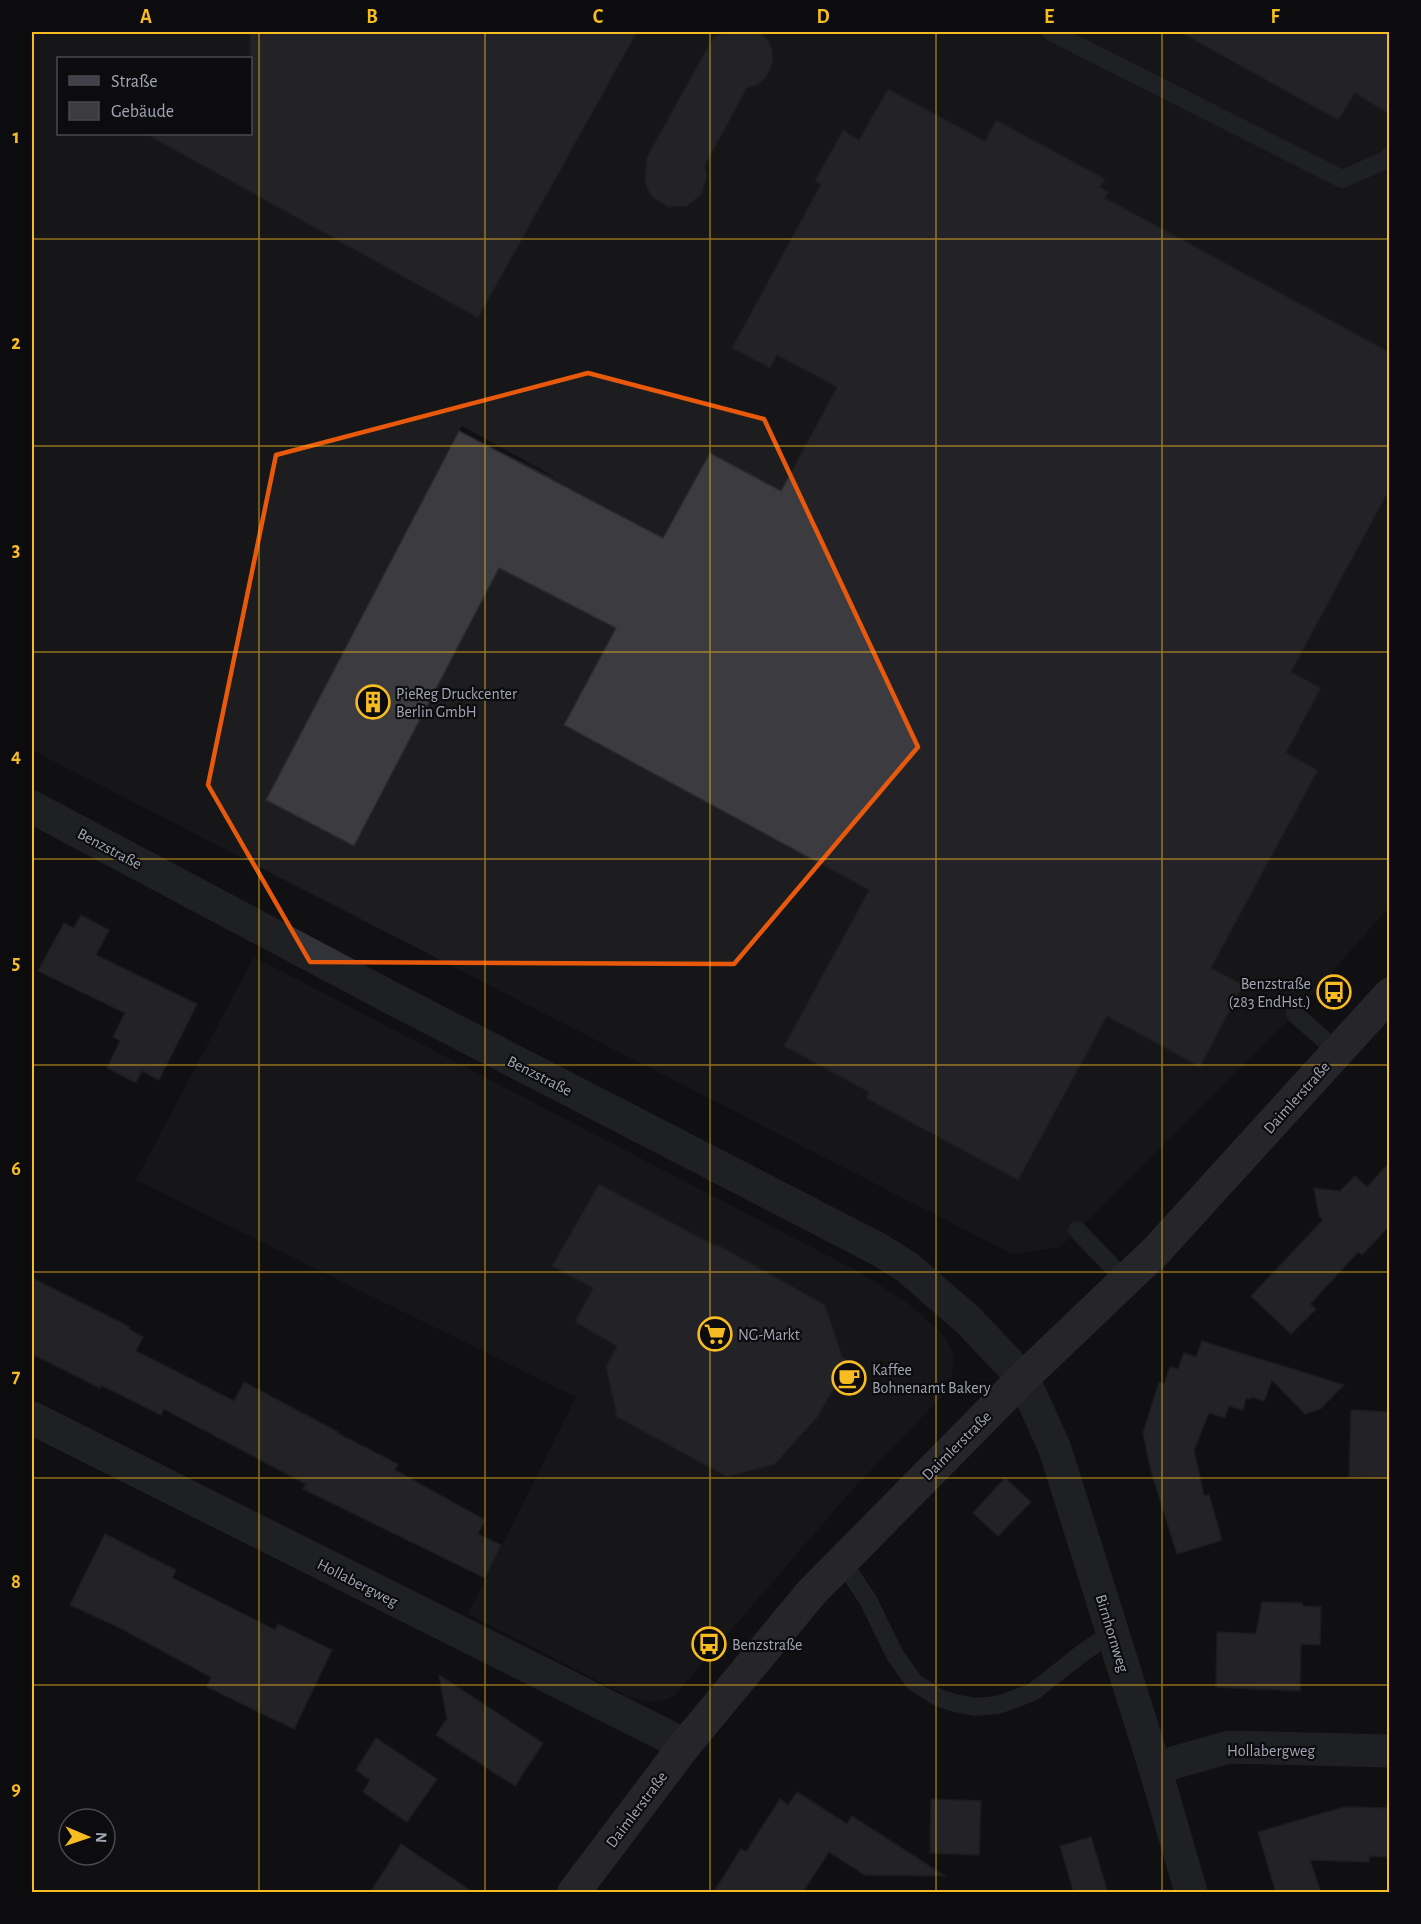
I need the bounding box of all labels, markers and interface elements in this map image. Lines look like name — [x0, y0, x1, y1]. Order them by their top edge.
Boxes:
text: A — [140, 7, 152, 27]
text: B — [366, 7, 378, 27]
text: C — [593, 7, 604, 27]
text: D — [816, 7, 830, 27]
text: E — [1044, 7, 1054, 27]
text: F — [1270, 7, 1280, 27]
legend — [57, 57, 252, 135]
text: Straße — [111, 73, 157, 91]
text: Gebäude — [111, 103, 174, 121]
text: 1 — [12, 127, 20, 147]
text: 2 — [11, 333, 21, 353]
text: 3 — [12, 540, 20, 560]
building icon: PieReg Druckcenter Berlin GmbH — [355, 684, 391, 720]
place label: PieReg Druckcenter Berlin GmbH — [396, 686, 518, 720]
text: 4 — [11, 746, 21, 766]
street label: Benzstraße — [75, 825, 144, 872]
text: 5 — [12, 953, 20, 973]
bus stop icon: Benzstraße (283 EndHst.) — [1316, 974, 1352, 1010]
place label: Benzstraße (283 EndHst.) — [1228, 976, 1311, 1010]
street label: Benzstraße — [505, 1053, 575, 1099]
street label: Daimlerstraße — [1260, 1059, 1333, 1137]
text: 6 — [11, 1159, 21, 1179]
supermarket icon: NG-Markt — [697, 1316, 733, 1352]
place label: NG-Markt — [738, 1327, 800, 1343]
cafe icon: Kaffee Bohnenamt Bakery — [831, 1360, 867, 1396]
place label: Kaffee Bohnenamt Bakery — [872, 1362, 991, 1397]
text: 7 — [12, 1366, 21, 1386]
street label: Daimlerstraße — [919, 1408, 994, 1483]
street label: Hollabergweg — [315, 1556, 401, 1610]
text: 8 — [11, 1572, 21, 1592]
street label: Birnhornweg — [1093, 1592, 1132, 1674]
bus stop icon: Benzstraße — [691, 1626, 727, 1662]
place label: Benzstraße — [732, 1637, 802, 1653]
street label: Hollabergweg — [1227, 1743, 1315, 1759]
street label: Daimlerstraße — [603, 1769, 670, 1851]
text: 9 — [11, 1779, 21, 1799]
north arrow — [57, 1807, 117, 1867]
text: N — [93, 1832, 109, 1843]

